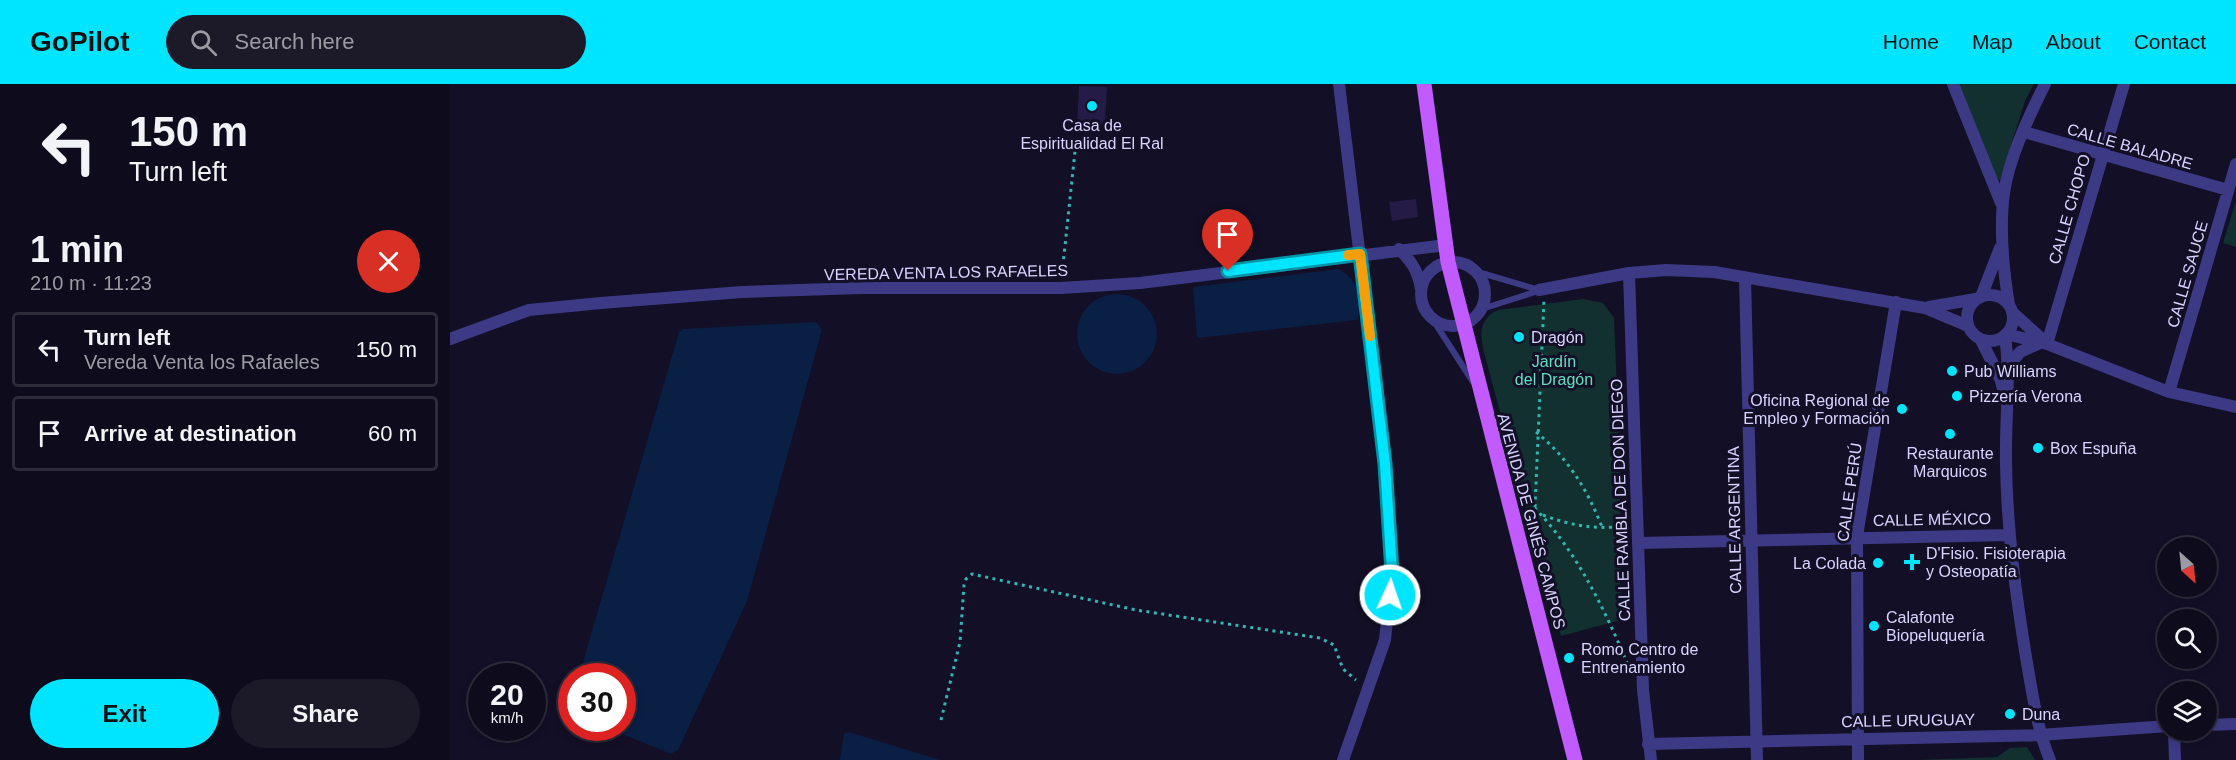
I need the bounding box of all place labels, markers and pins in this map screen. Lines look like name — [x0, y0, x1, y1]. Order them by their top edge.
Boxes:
marker: Casa de Espiritualidad El Ral — [1085, 99, 1099, 113]
place label: Casa de Espiritualidad El Ral — [1020, 117, 1164, 152]
pin — [1202, 209, 1253, 271]
place label: Dragón — [1531, 329, 1583, 346]
marker: Dragón — [1512, 330, 1526, 344]
place label: Pub Williams — [1964, 363, 2056, 380]
marker: Pub Williams — [1945, 364, 1959, 378]
place label: Pizzería Verona — [1969, 388, 2082, 405]
marker: Pizzería Verona — [1950, 389, 1964, 403]
place label: Oficina Regional de Empleo y Formación — [1743, 392, 1890, 427]
marker: Oficina Regional de Empleo y Formación — [1895, 402, 1909, 416]
marker: Restaurante Marquicos — [1943, 427, 1957, 441]
place label: Box Espuña — [2050, 440, 2136, 457]
marker: Box Espuña — [2031, 441, 2045, 455]
place label: Restaurante Marquicos — [1906, 445, 1994, 480]
place label: D'Fisio. Fisioterapia y Osteopatía — [1926, 545, 2066, 580]
marker: D'Fisio. Fisioterapia y Osteopatía — [1903, 553, 1921, 571]
place label: La Colada — [1793, 555, 1866, 572]
marker: La Colada — [1871, 556, 1885, 570]
place label: Calafonte Biopeluquería — [1886, 609, 1985, 644]
marker: Calafonte Biopeluquería — [1867, 619, 1881, 633]
place label: Romo Centro de Entrenamiento — [1581, 641, 1698, 676]
marker: Romo Centro de Entrenamiento — [1562, 651, 1576, 665]
place label: Duna — [2022, 706, 2060, 723]
marker: Duna — [2003, 707, 2017, 721]

